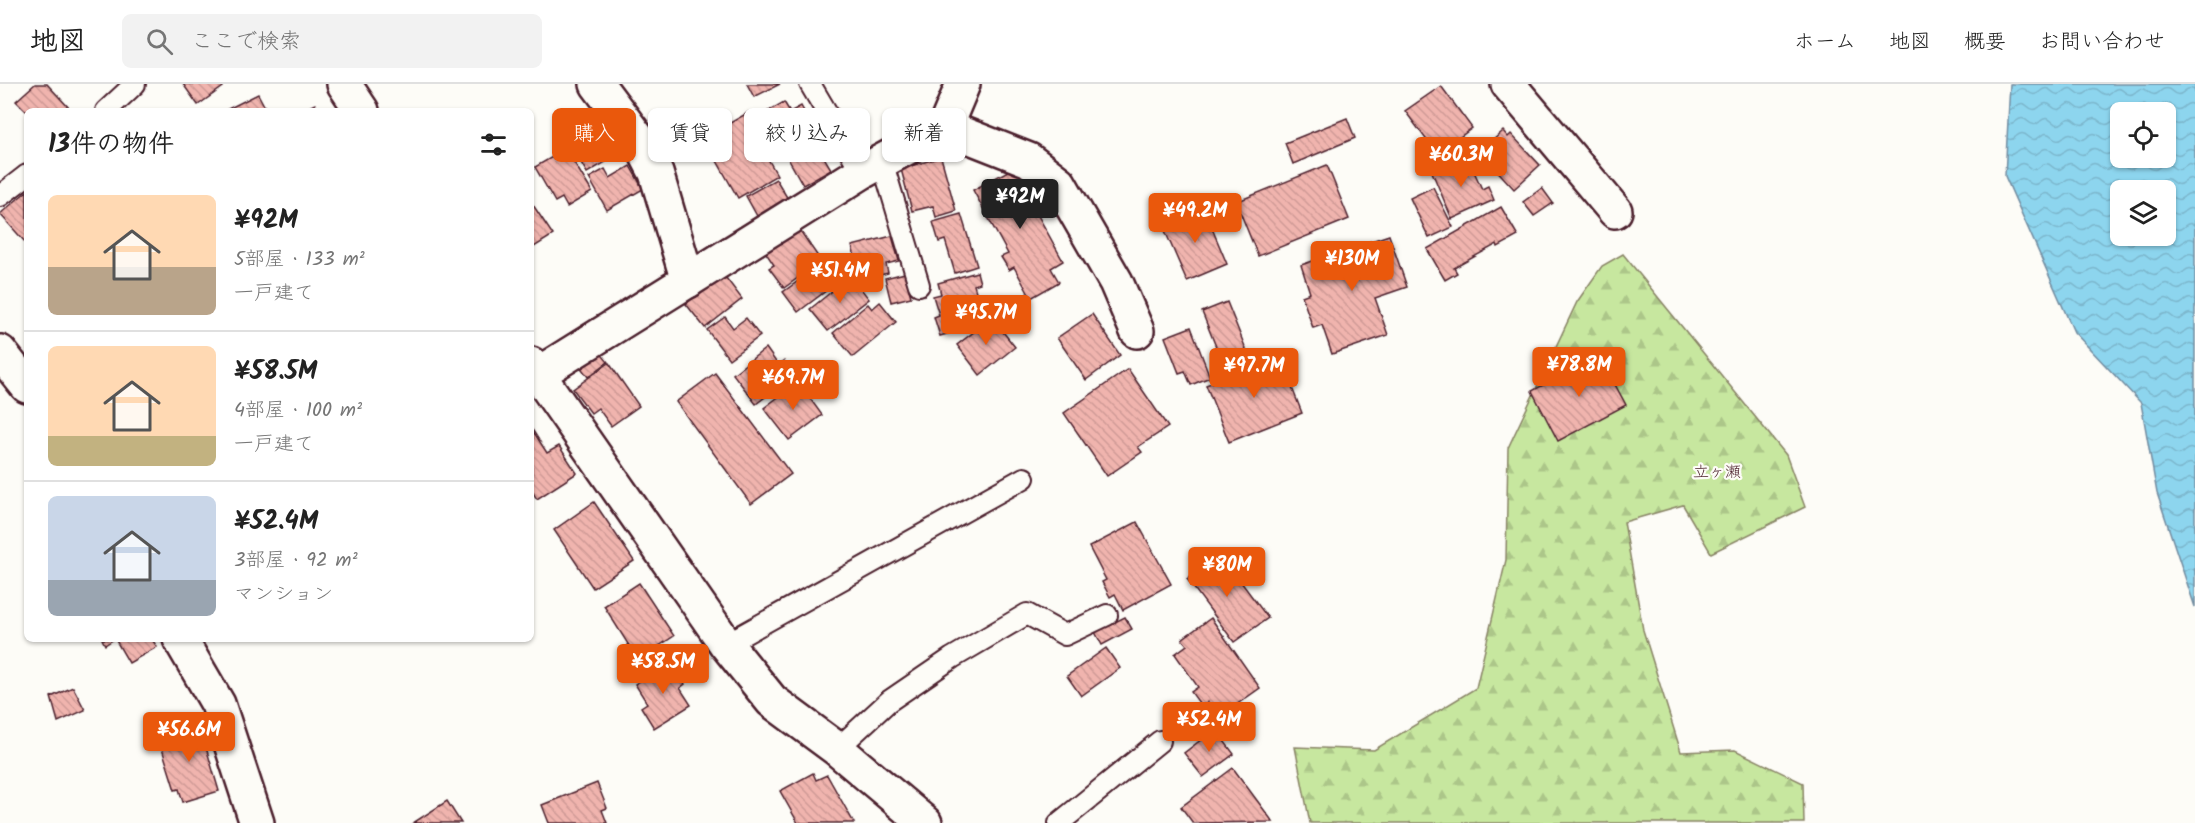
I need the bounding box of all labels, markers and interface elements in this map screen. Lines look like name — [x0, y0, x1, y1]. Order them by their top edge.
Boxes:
search box — [122, 14, 542, 68]
text: 地図 — [30, 20, 86, 65]
icon: search — [143, 25, 176, 58]
text: ここで検索 — [191, 25, 301, 60]
text: ホーム — [1794, 26, 1856, 59]
text: 地図 — [1889, 26, 1931, 59]
text: 概要 — [1964, 26, 2006, 59]
text: お問い合わせ — [2039, 26, 2165, 59]
map controls — [2110, 102, 2176, 246]
button: locate — [2110, 102, 2176, 168]
chip: 購入 — [552, 108, 636, 162]
chip: 賃貸 — [648, 108, 732, 162]
chip: 絞り込み — [744, 108, 870, 162]
chip: 新着 — [882, 108, 966, 162]
text: 13件の物件 — [48, 124, 174, 166]
icon: filters — [477, 128, 510, 161]
pin: ¥60.3M — [1412, 137, 1510, 188]
text: ¥60.3M — [1429, 140, 1493, 172]
pin: ¥92M — [984, 179, 1056, 230]
button: layers — [2110, 180, 2176, 246]
text: ¥92M — [995, 182, 1045, 214]
pin: ¥49.2M — [1146, 193, 1244, 244]
text: ¥49.2M — [1163, 196, 1227, 228]
text: ¥92M — [234, 200, 298, 242]
icon: home — [96, 219, 168, 291]
pin: ¥130M — [1310, 241, 1394, 292]
text: 5部屋 · 133 m² — [234, 244, 365, 276]
text: ¥130M — [1325, 244, 1379, 276]
pin: ¥51.4M — [791, 253, 889, 304]
text: ¥51.4M — [810, 256, 870, 288]
text: 一戸建て — [234, 278, 314, 310]
pin: ¥95.7M — [937, 295, 1035, 346]
text: ¥95.7M — [955, 298, 1017, 330]
pin: ¥78.8M — [1530, 347, 1628, 398]
pin: ¥97.7M — [1205, 348, 1303, 399]
text: ¥78.8M — [1546, 350, 1612, 382]
text: ¥58.5M — [234, 351, 317, 393]
text: ¥97.7M — [1223, 351, 1285, 383]
pin: ¥69.7M — [744, 360, 842, 411]
text: ¥69.7M — [762, 363, 824, 395]
icon: home — [96, 370, 168, 442]
text: 4部屋 · 100 m² — [234, 395, 362, 427]
text: 一戸建て — [234, 429, 314, 461]
district label: 立ヶ瀬 — [1693, 460, 1741, 485]
text: ¥52.4M — [234, 501, 318, 543]
icon: home — [96, 520, 168, 592]
text: 3部屋 · 92 m² — [234, 545, 358, 577]
pin: ¥80M — [1191, 547, 1263, 598]
text: ¥80M — [1202, 550, 1252, 582]
text: マンション — [234, 579, 333, 611]
pin: ¥58.5M — [614, 644, 712, 695]
text: ¥58.5M — [631, 647, 695, 679]
pin: ¥52.4M — [1160, 702, 1258, 753]
text: ¥52.4M — [1177, 705, 1241, 737]
pin: ¥56.6M — [140, 712, 238, 763]
text: ¥56.6M — [157, 715, 221, 747]

